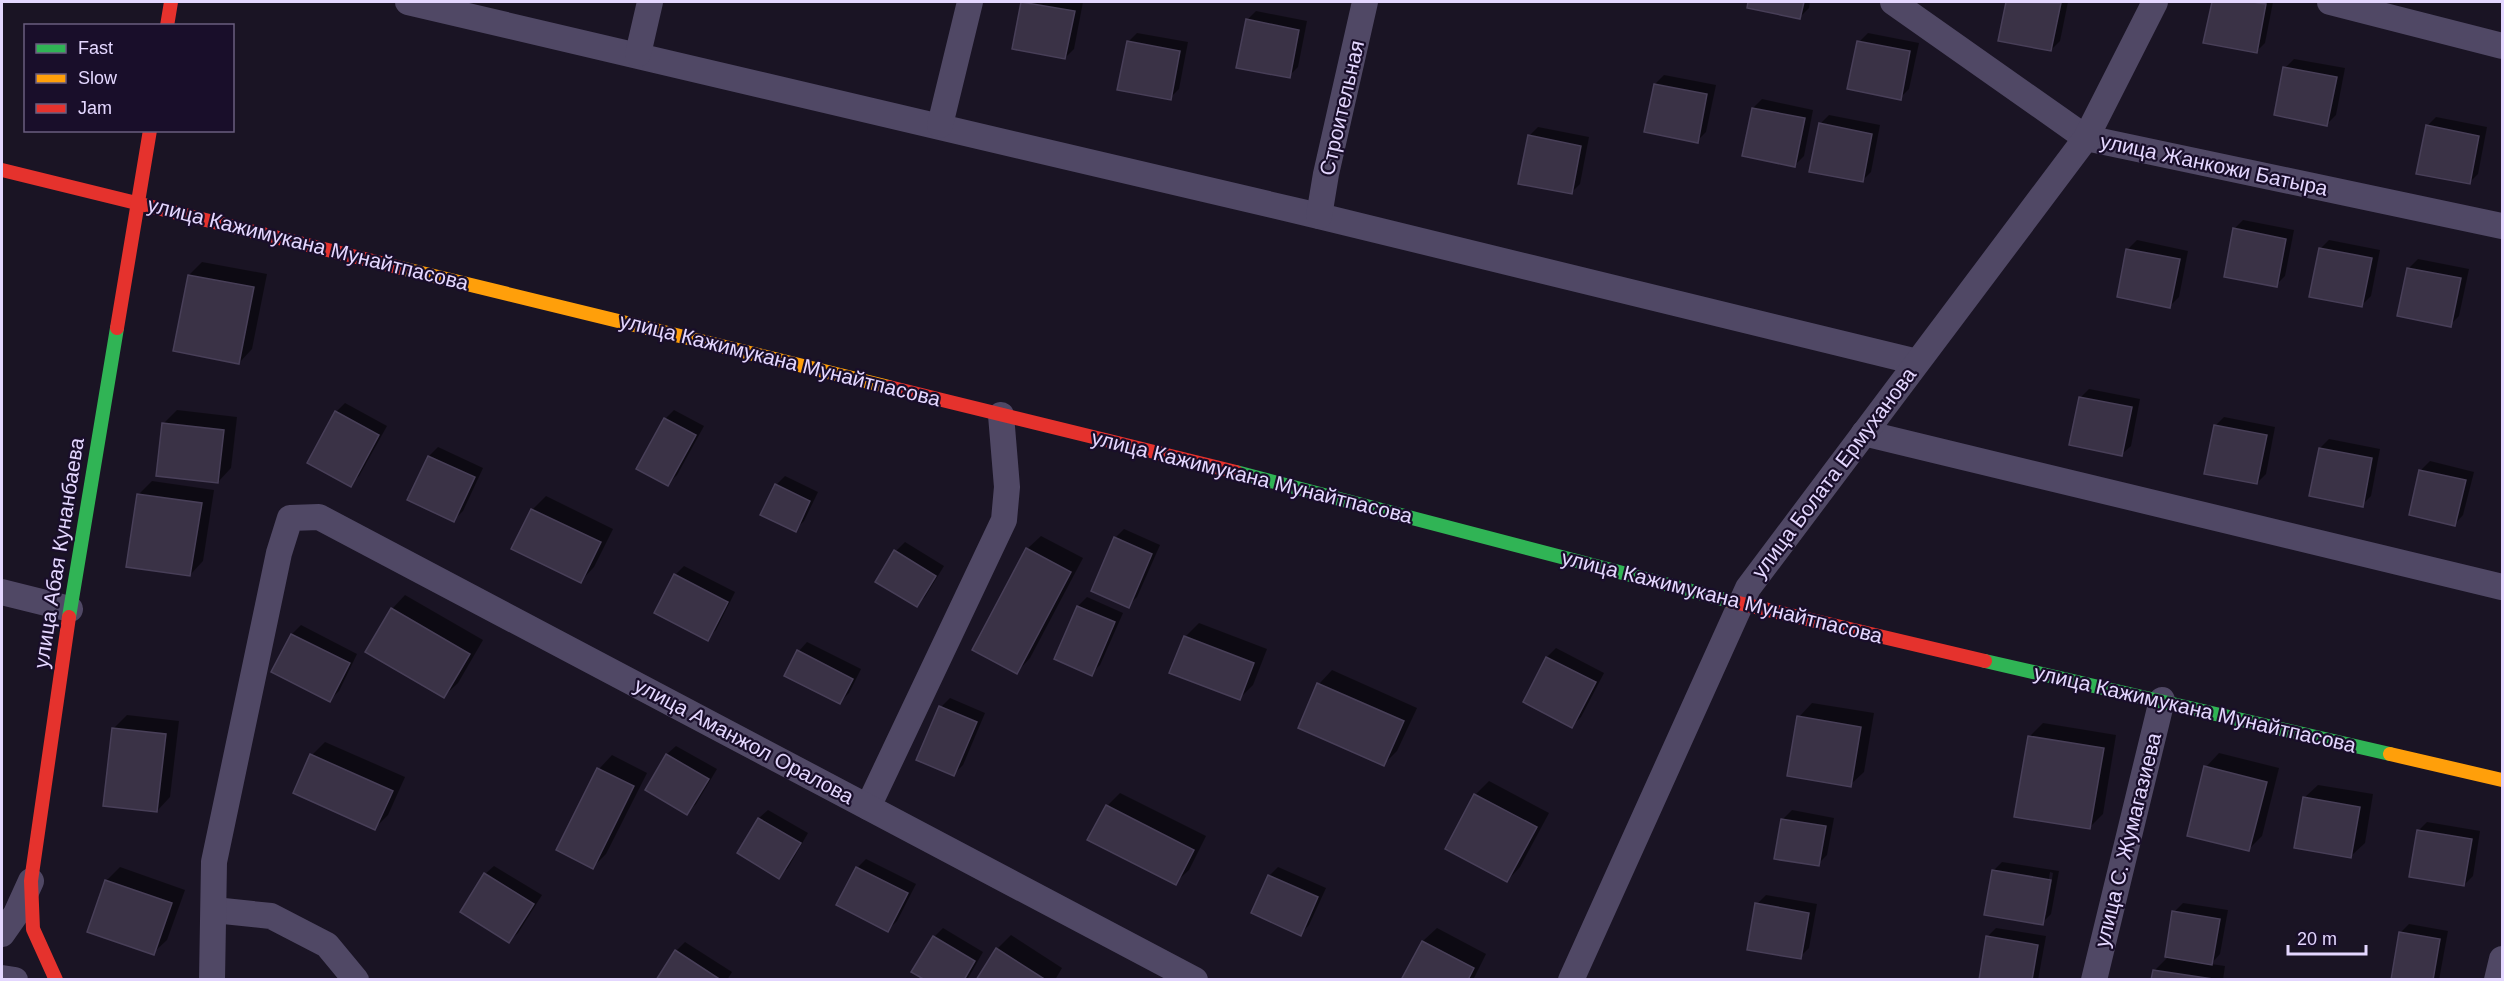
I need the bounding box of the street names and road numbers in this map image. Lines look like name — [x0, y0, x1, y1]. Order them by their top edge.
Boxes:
street label: Строительная — [1315, 38, 1368, 178]
street label: улица Жанкожи Батыра — [2098, 129, 2330, 200]
street label: улица Кажимукана Мунайтпасова — [145, 192, 471, 295]
street label: улица Кажимукана Мунайтпасова — [617, 308, 943, 411]
street label: улица Болата Ермуханова — [1747, 363, 1920, 582]
street label: улица Кажимукана Мунайтпасова — [1089, 425, 1415, 528]
street label: улица Абая Кунанбаева — [29, 436, 88, 670]
street label: улица Кажимукана Мунайтпасова — [1559, 545, 1885, 648]
street label: улица Кажимукана Мунайтпасова — [2032, 660, 2359, 757]
street label: улица Аманжол Оралова — [631, 673, 858, 808]
street label: улица С. Жумагазиева — [2090, 730, 2165, 949]

